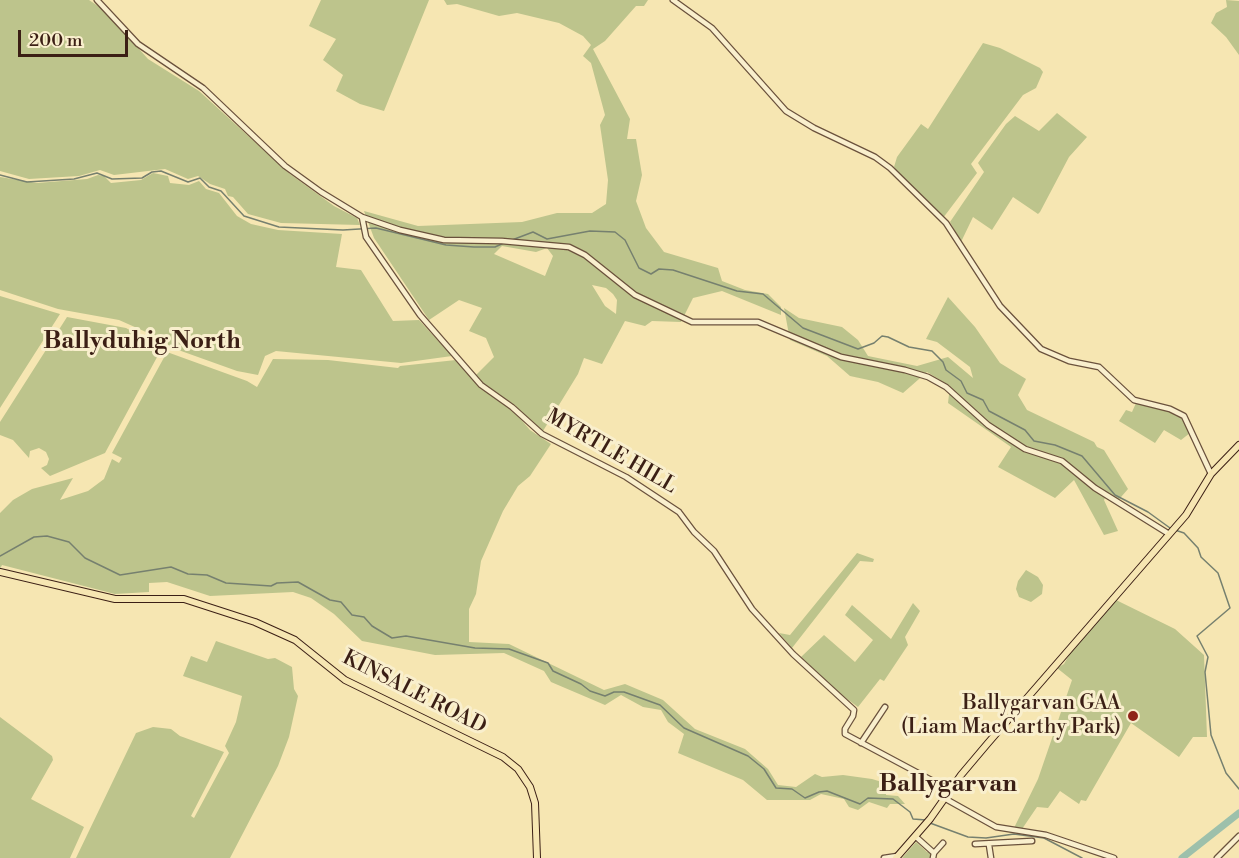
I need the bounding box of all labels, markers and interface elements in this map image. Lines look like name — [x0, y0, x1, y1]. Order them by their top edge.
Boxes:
scale bar — [21, 18, 130, 56]
text: 200 m — [29, 29, 83, 52]
district label: Ballyduhig North — [43, 328, 241, 356]
street label: MYRTLE HILL — [541, 404, 681, 500]
street label: KINSALE ROAD — [338, 646, 490, 740]
place label: Ballygarvan GAA (Liam MacCarthy Park) — [901, 691, 1121, 741]
marker: Ballygarvan GAA (Liam MacCarthy Park) — [1126, 709, 1140, 723]
district label: Ballygarvan — [879, 771, 1017, 799]

